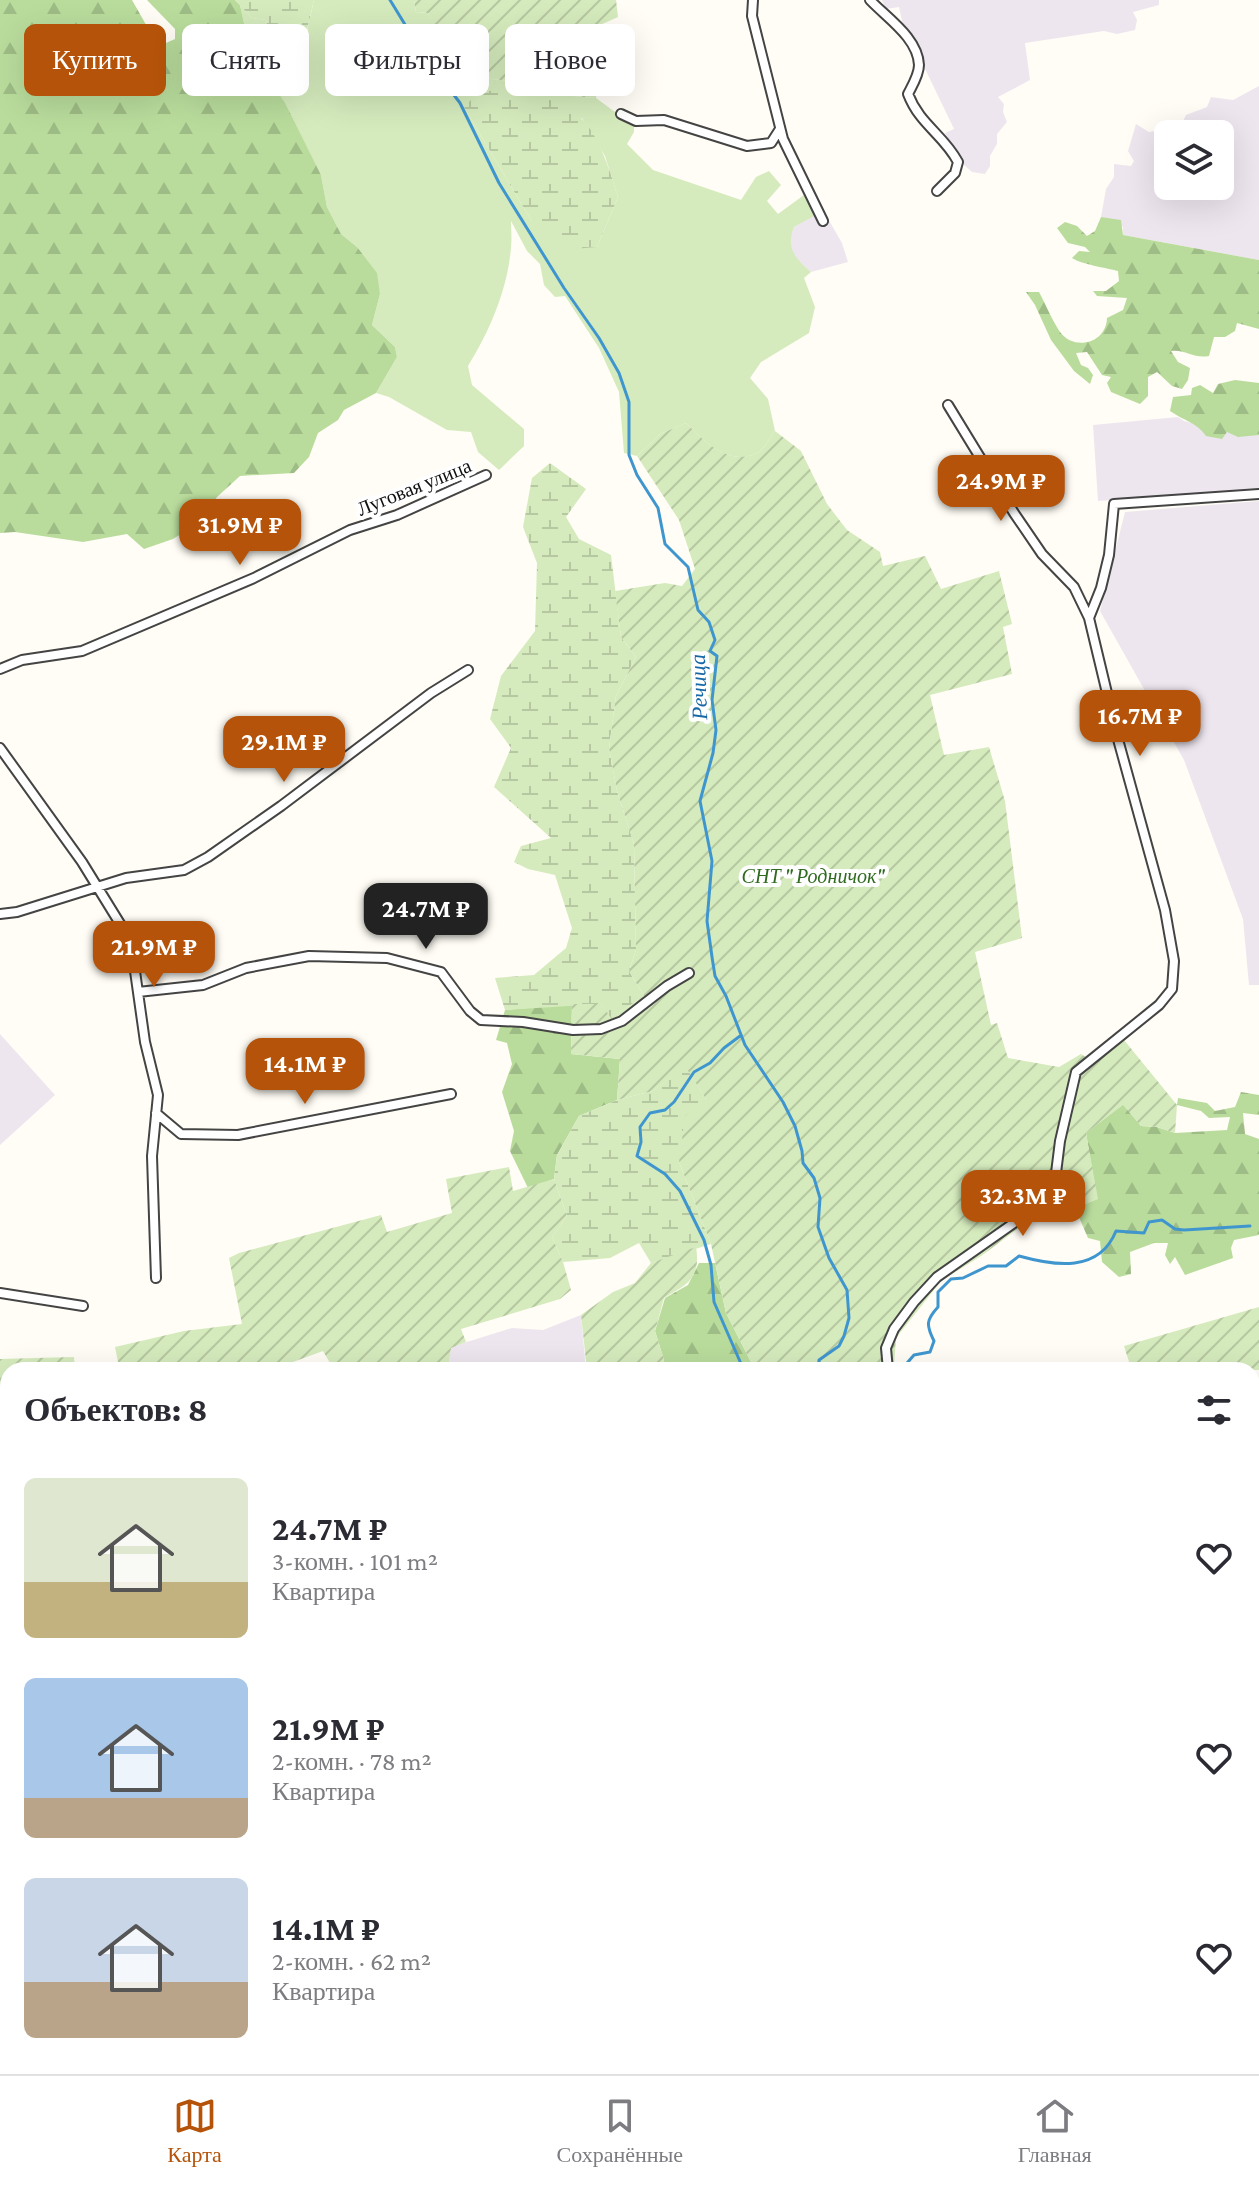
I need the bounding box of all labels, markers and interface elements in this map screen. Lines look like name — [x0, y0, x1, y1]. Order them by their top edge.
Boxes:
chip: Купить — [24, 24, 166, 96]
chip: Снять — [182, 24, 309, 96]
chip: Фильтры — [325, 24, 489, 96]
chip: Новое — [505, 24, 635, 96]
map controls — [1154, 120, 1234, 200]
button: layers — [1154, 120, 1234, 200]
street label: Луговая улица — [354, 454, 475, 521]
pin: 24.9M ₽ — [927, 455, 1075, 523]
text: 24.9M ₽ — [956, 466, 1046, 495]
pin: 31.9M ₽ — [166, 499, 314, 567]
text: 31.9M ₽ — [197, 510, 283, 539]
water label: Речица — [685, 654, 712, 721]
pin: 16.7M ₽ — [1066, 690, 1214, 758]
text: 16.7M ₽ — [1098, 701, 1182, 730]
pin: 29.1M ₽ — [210, 716, 358, 784]
text: 29.1M ₽ — [241, 727, 327, 756]
park label: СНТ " Родничок" — [742, 865, 885, 887]
pin: 24.7M ₽ — [352, 883, 500, 951]
text: 24.7M ₽ — [382, 894, 470, 923]
pin: 21.9M ₽ — [80, 921, 228, 989]
text: 21.9M ₽ — [111, 932, 197, 961]
pin: 14.1M ₽ — [231, 1038, 379, 1106]
text: 14.1M ₽ — [264, 1049, 346, 1078]
pin: 32.3M ₽ — [949, 1170, 1097, 1238]
text: 32.3M ₽ — [979, 1181, 1067, 1210]
icon: filters — [1192, 1388, 1236, 1432]
text: Объектов: 8 — [24, 1391, 208, 1428]
icon: home — [88, 1510, 184, 1606]
text: 24.7M ₽ — [272, 1510, 388, 1547]
icon: heart — [1192, 1536, 1236, 1580]
text: 3-комн. · 101 m² — [272, 1547, 438, 1576]
text: Квартира — [272, 1577, 375, 1606]
icon: home — [88, 1710, 184, 1806]
text: 21.9M ₽ — [272, 1710, 385, 1747]
icon: heart — [1192, 1736, 1236, 1780]
text: 2-комн. · 78 m² — [272, 1747, 432, 1776]
text: Квартира — [272, 1777, 375, 1806]
icon: home — [88, 1910, 184, 2006]
text: 14.1M ₽ — [272, 1910, 380, 1947]
icon: heart — [1192, 1936, 1236, 1980]
text: 2-комн. · 62 m² — [272, 1947, 431, 1976]
text: Квартира — [272, 1977, 375, 2006]
tab: Карта — [167, 2094, 222, 2168]
tab: Сохранённые — [557, 2094, 683, 2168]
tab: Главная — [1018, 2094, 1092, 2168]

